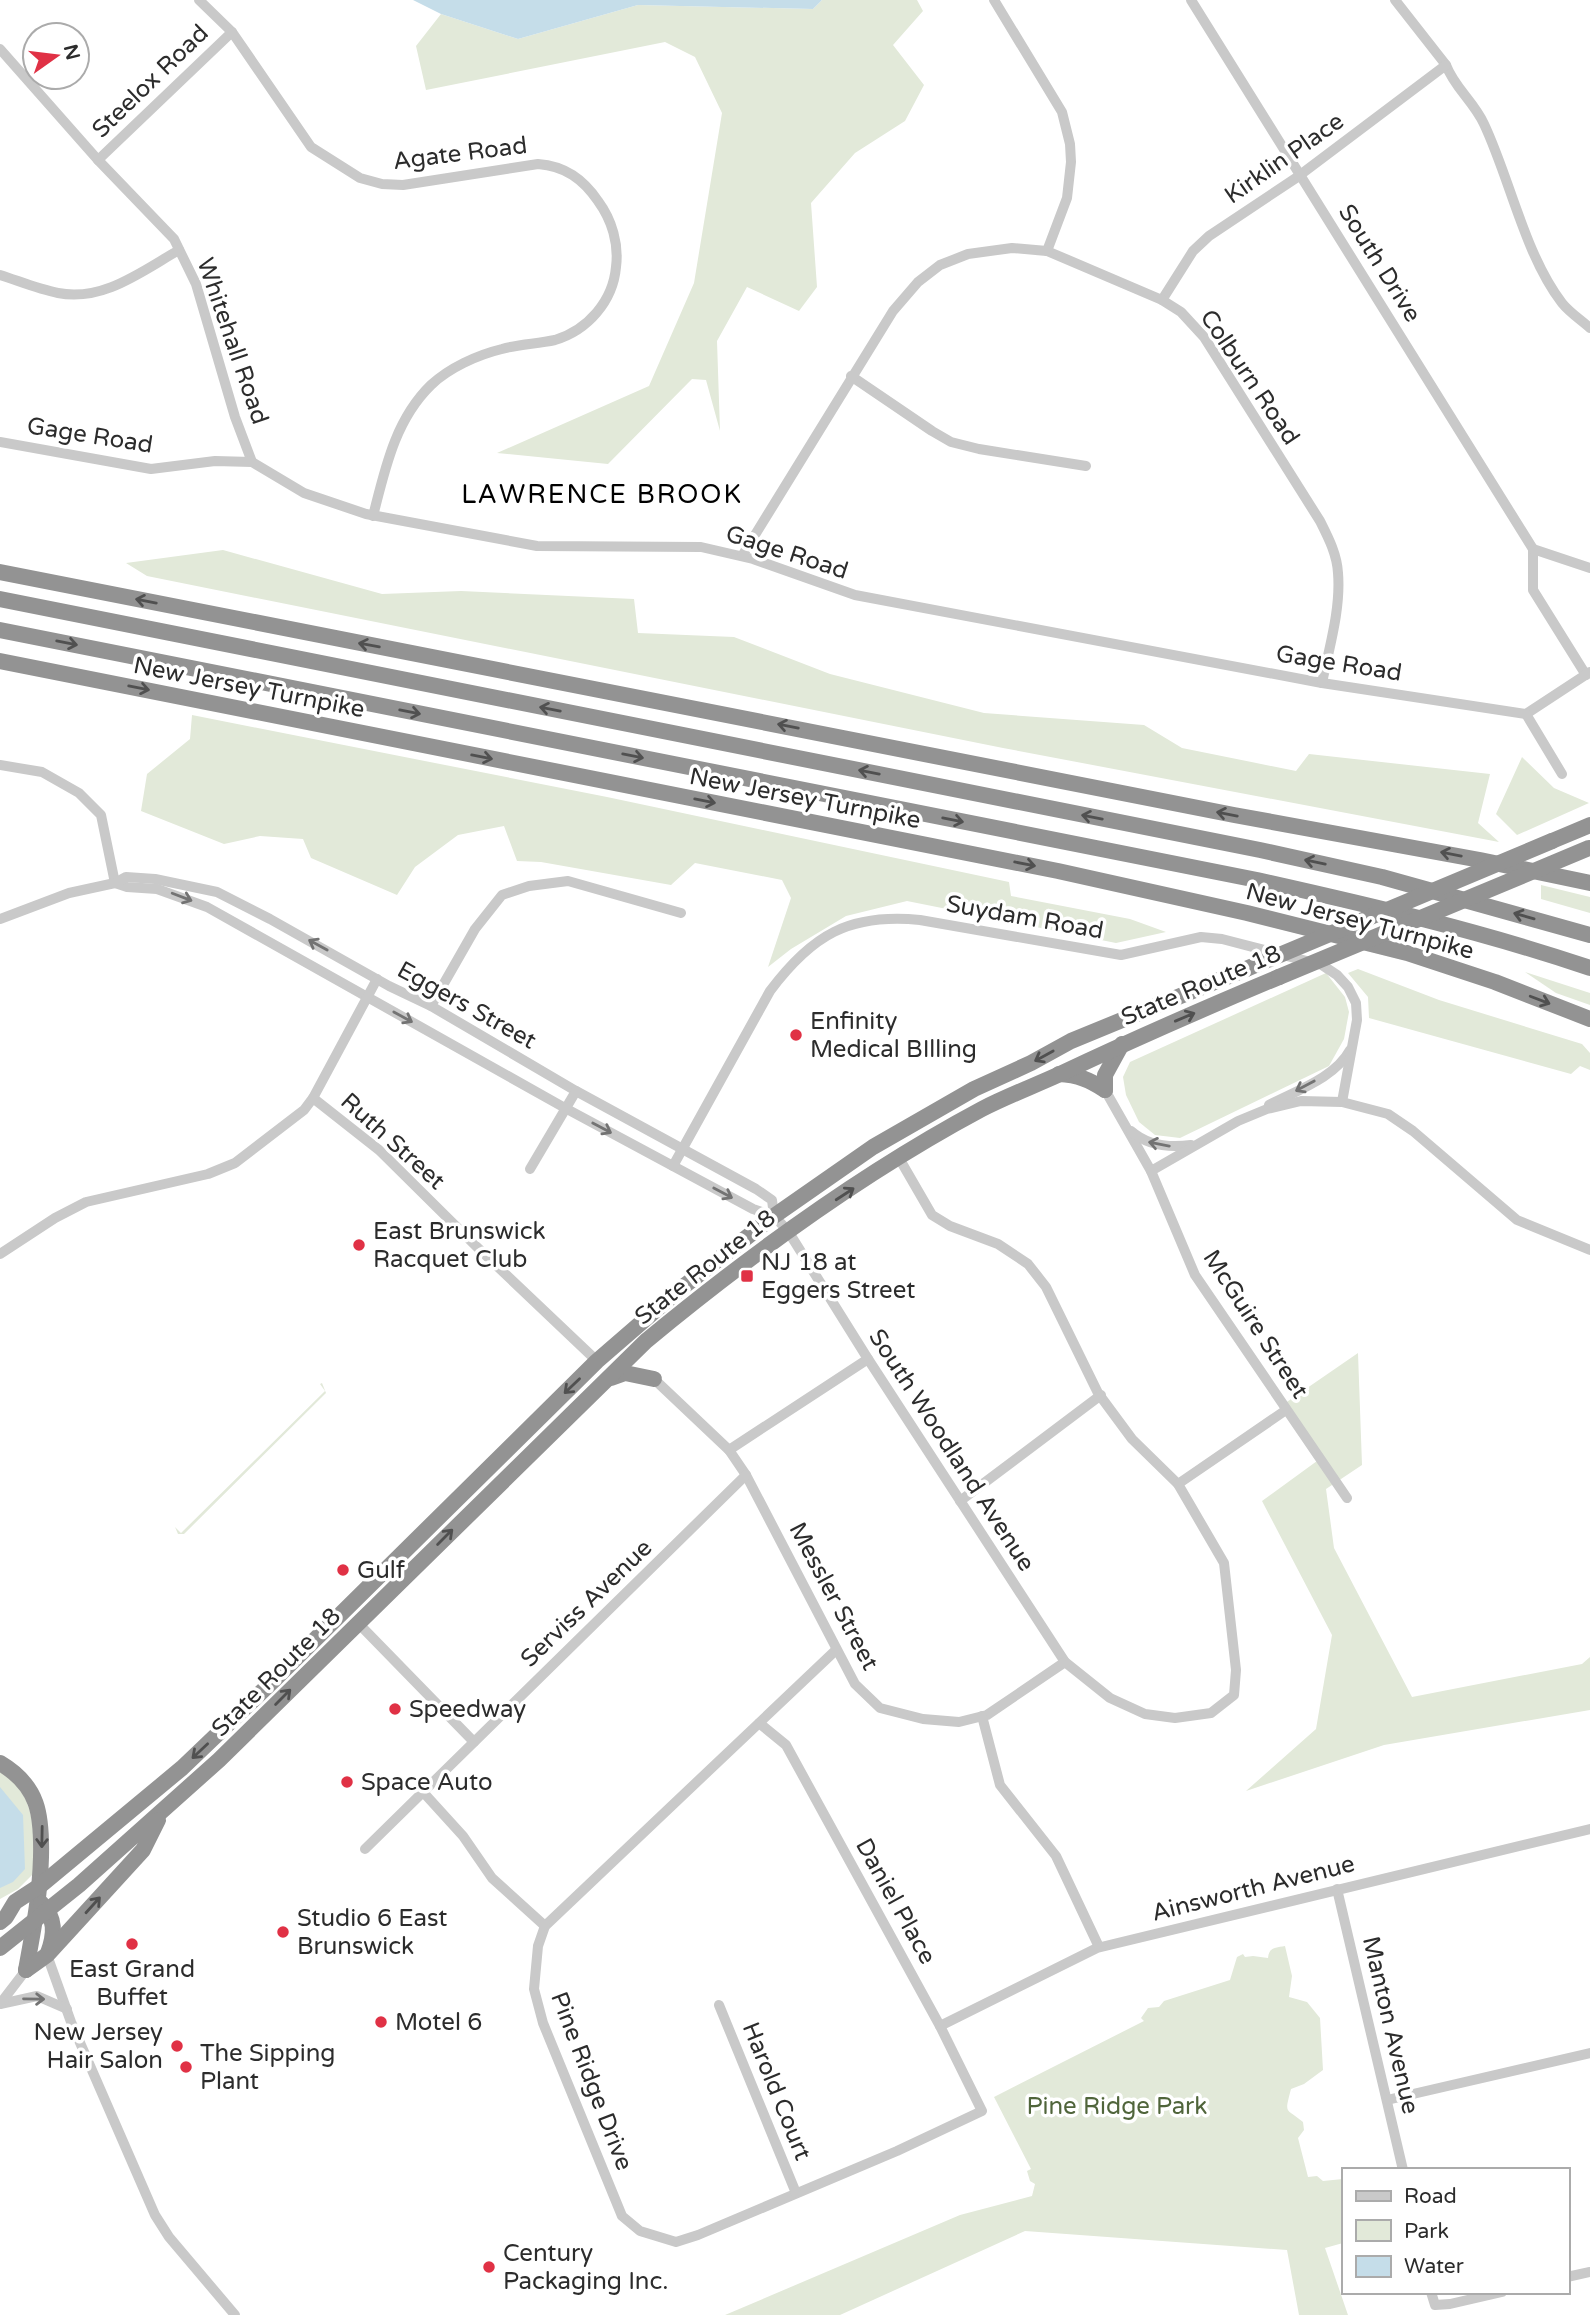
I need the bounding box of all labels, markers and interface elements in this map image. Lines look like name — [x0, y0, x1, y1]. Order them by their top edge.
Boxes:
street label: Steelox Road — [86, 19, 214, 144]
north arrow — [21, 21, 91, 91]
text: N — [59, 42, 84, 62]
street label: Kirklin Place — [1219, 107, 1349, 210]
street label: Agate Road — [391, 131, 529, 176]
street label: South Drive — [1332, 199, 1427, 327]
street label: Whitehall Road — [190, 254, 275, 428]
street label: Colburn Road — [1194, 304, 1305, 450]
street label: Gage Road — [25, 411, 155, 460]
district label: LAWRENCE BROOK — [461, 479, 743, 510]
street label: Gage Road — [722, 519, 852, 586]
one-way arrow — [135, 593, 158, 607]
one-way arrow — [55, 637, 78, 651]
one-way arrow — [358, 637, 381, 651]
street label: Gage Road — [1274, 639, 1404, 688]
street label: New Jersey Turnpike — [131, 651, 367, 724]
one-way arrow — [127, 682, 150, 696]
one-way arrow — [539, 701, 562, 715]
one-way arrow — [398, 705, 421, 719]
one-way arrow — [777, 719, 800, 733]
one-way arrow — [470, 750, 493, 764]
one-way arrow — [621, 750, 644, 764]
street label: New Jersey Turnpike — [687, 762, 923, 835]
one-way arrow — [858, 765, 881, 779]
one-way arrow — [693, 795, 716, 808]
one-way arrow — [1216, 807, 1239, 820]
one-way arrow — [1081, 809, 1104, 823]
one-way arrow — [941, 814, 964, 827]
one-way arrow — [1440, 847, 1463, 861]
one-way arrow — [1304, 855, 1327, 869]
one-way arrow — [1013, 858, 1036, 872]
street label: New Jersey Turnpike — [1243, 877, 1477, 966]
street label: Suydam Road — [944, 889, 1106, 946]
one-way arrow — [170, 892, 192, 904]
one-way arrow — [1514, 909, 1536, 922]
one-way arrow — [308, 938, 329, 951]
street label: State Route 18 — [1117, 939, 1285, 1032]
street label: Eggers Street — [392, 955, 541, 1056]
one-way arrow — [1529, 994, 1551, 1007]
place label: Enfinity Medical BIlling — [810, 1007, 977, 1064]
one-way arrow — [1174, 1009, 1196, 1022]
one-way arrow — [392, 1010, 412, 1024]
marker: Enfinity Medical BIlling — [788, 1027, 804, 1043]
one-way arrow — [1035, 1049, 1055, 1063]
one-way arrow — [1295, 1079, 1315, 1093]
street label: Ruth Street — [335, 1087, 451, 1196]
one-way arrow — [591, 1121, 611, 1135]
one-way arrow — [1148, 1137, 1171, 1150]
one-way arrow — [712, 1186, 733, 1200]
one-way arrow — [834, 1186, 854, 1200]
street label: State Route 18 — [629, 1203, 781, 1331]
place label: East Brunswick Racquet Club — [373, 1217, 546, 1274]
marker: East Brunswick Racquet Club — [351, 1237, 367, 1253]
street label: McGuire Street — [1197, 1245, 1314, 1404]
place label: NJ 18 at Eggers Street — [761, 1248, 915, 1305]
marker: NJ 18 at Eggers Street — [739, 1268, 755, 1284]
street label: South Woodland Avenue — [862, 1324, 1041, 1577]
one-way arrow — [564, 1377, 581, 1394]
street label: Messler Street — [782, 1517, 885, 1675]
one-way arrow — [436, 1529, 453, 1546]
street label: Serviss Avenue — [515, 1533, 658, 1673]
place label: Gulf — [357, 1556, 406, 1585]
marker: Gulf — [335, 1562, 351, 1578]
street label: State Route 18 — [206, 1602, 347, 1743]
one-way arrow — [274, 1689, 291, 1706]
place label: Speedway — [409, 1695, 526, 1724]
marker: Speedway — [387, 1701, 403, 1717]
one-way arrow — [192, 1743, 209, 1760]
place label: Space Auto — [361, 1768, 493, 1797]
marker: Space Auto — [339, 1774, 355, 1790]
one-way arrow — [35, 1825, 49, 1848]
street label: Daniel Place — [849, 1833, 942, 1969]
street label: Ainsworth Avenue — [1149, 1849, 1358, 1928]
one-way arrow — [85, 1897, 102, 1914]
place label: Studio 6 East Brunswick — [297, 1904, 448, 1961]
marker: Studio 6 East Brunswick — [275, 1924, 291, 1940]
street label: Manton Avenue — [1356, 1934, 1425, 2117]
marker: East Grand Buffet — [124, 1936, 140, 1952]
place label: East Grand Buffet — [69, 1955, 195, 2012]
street label: Pine Ridge Drive — [544, 1988, 639, 2174]
one-way arrow — [22, 1992, 45, 2006]
place label: Motel 6 — [395, 2008, 482, 2037]
marker: Motel 6 — [373, 2014, 389, 2030]
place label: New Jersey Hair Salon — [34, 2018, 163, 2075]
street label: Harold Court — [736, 2018, 817, 2164]
marker: New Jersey Hair Salon — [169, 2038, 185, 2054]
place label: The Sipping Plant — [200, 2039, 335, 2096]
marker: The Sipping Plant — [178, 2059, 194, 2075]
park label: Pine Ridge Park — [1027, 2092, 1207, 2121]
legend — [1342, 2168, 1569, 2294]
text: Road — [1404, 2184, 1457, 2209]
text: Park — [1404, 2219, 1449, 2244]
place label: Century Packaging Inc. — [503, 2239, 668, 2296]
text: Water — [1404, 2254, 1464, 2279]
marker: Century Packaging Inc. — [481, 2259, 497, 2275]

